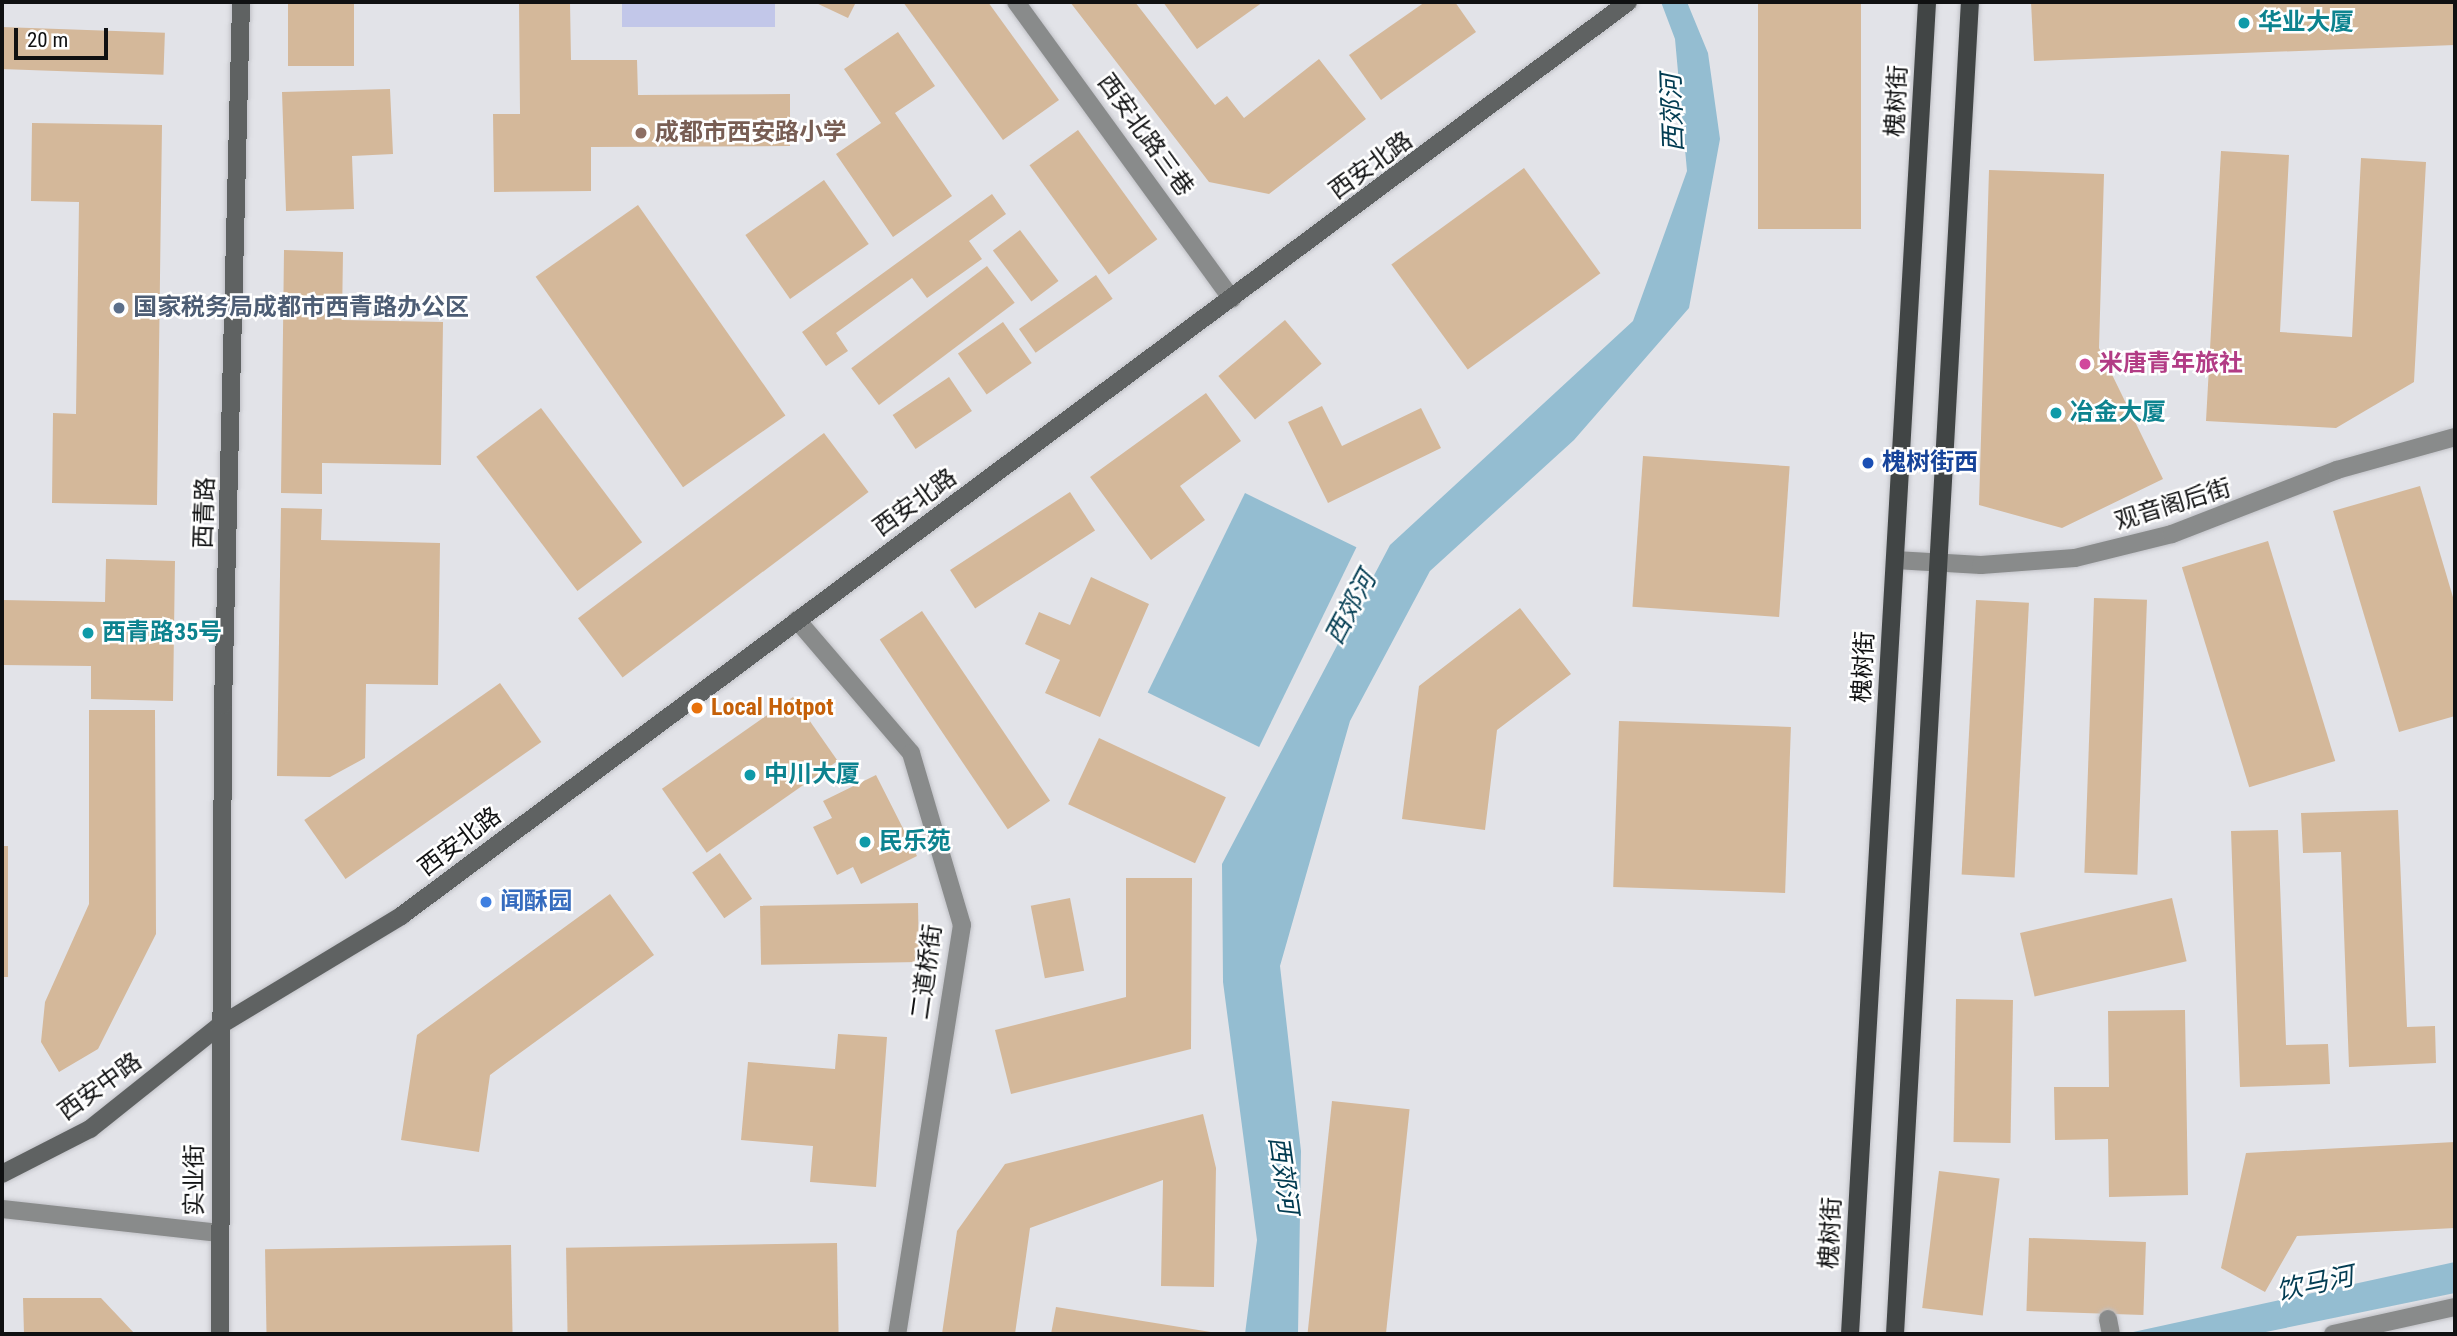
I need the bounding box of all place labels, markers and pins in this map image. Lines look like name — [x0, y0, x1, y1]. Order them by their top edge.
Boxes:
place label: 华业大厦 — [2258, 9, 2354, 37]
marker: 华业大厦 — [2236, 15, 2252, 31]
place label: 成都市西安路小学 — [655, 119, 847, 147]
marker: 成都市西安路小学 — [633, 125, 649, 141]
place label: 国家税务局成都市西青路办公区 — [133, 294, 469, 322]
marker: 国家税务局成都市西青路办公区 — [111, 300, 127, 316]
place label: 米唐青年旅社 — [2099, 350, 2243, 378]
marker: 米唐青年旅社 — [2077, 356, 2093, 372]
place label: 冶金大厦 — [2070, 399, 2166, 427]
marker: 冶金大厦 — [2048, 405, 2064, 421]
place label: 槐树街西 — [1882, 449, 1978, 477]
marker: 槐树街西 — [1860, 455, 1876, 471]
place label: 西青路35号 — [102, 619, 222, 647]
marker: 西青路35号 — [80, 625, 96, 641]
place label: Local Hotpot — [711, 694, 834, 722]
marker: Local Hotpot — [689, 700, 705, 716]
place label: 中川大厦 — [764, 761, 860, 789]
marker: 中川大厦 — [742, 767, 758, 783]
place label: 民乐苑 — [879, 828, 951, 856]
marker: 民乐苑 — [857, 834, 873, 850]
place label: 闻酥园 — [500, 888, 572, 916]
marker: 闻酥园 — [478, 894, 494, 910]

